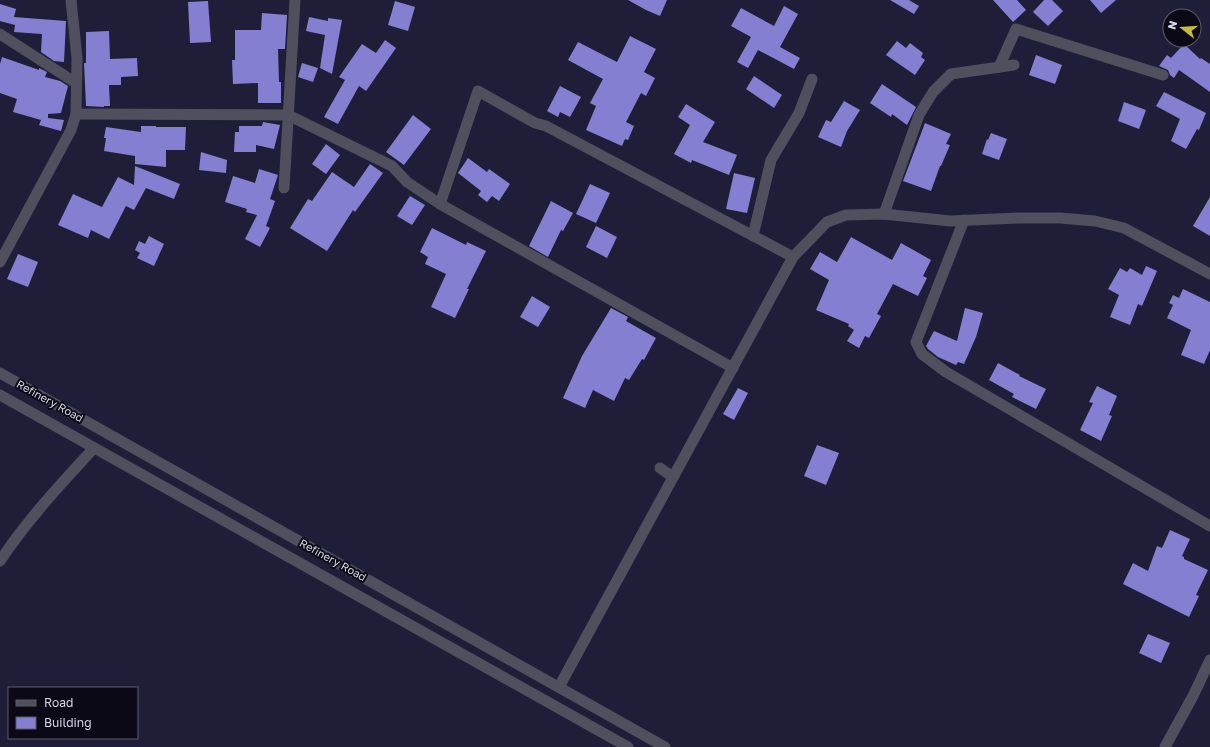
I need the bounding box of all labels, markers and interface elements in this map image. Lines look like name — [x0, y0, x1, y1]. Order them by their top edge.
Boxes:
north arrow — [1162, 8, 1202, 48]
text: N — [1165, 19, 1179, 31]
street label: Refinery Road — [15, 377, 86, 424]
street label: Refinery Road — [298, 536, 369, 583]
legend — [8, 687, 138, 739]
text: Road — [44, 695, 73, 710]
text: Building — [44, 715, 92, 730]

